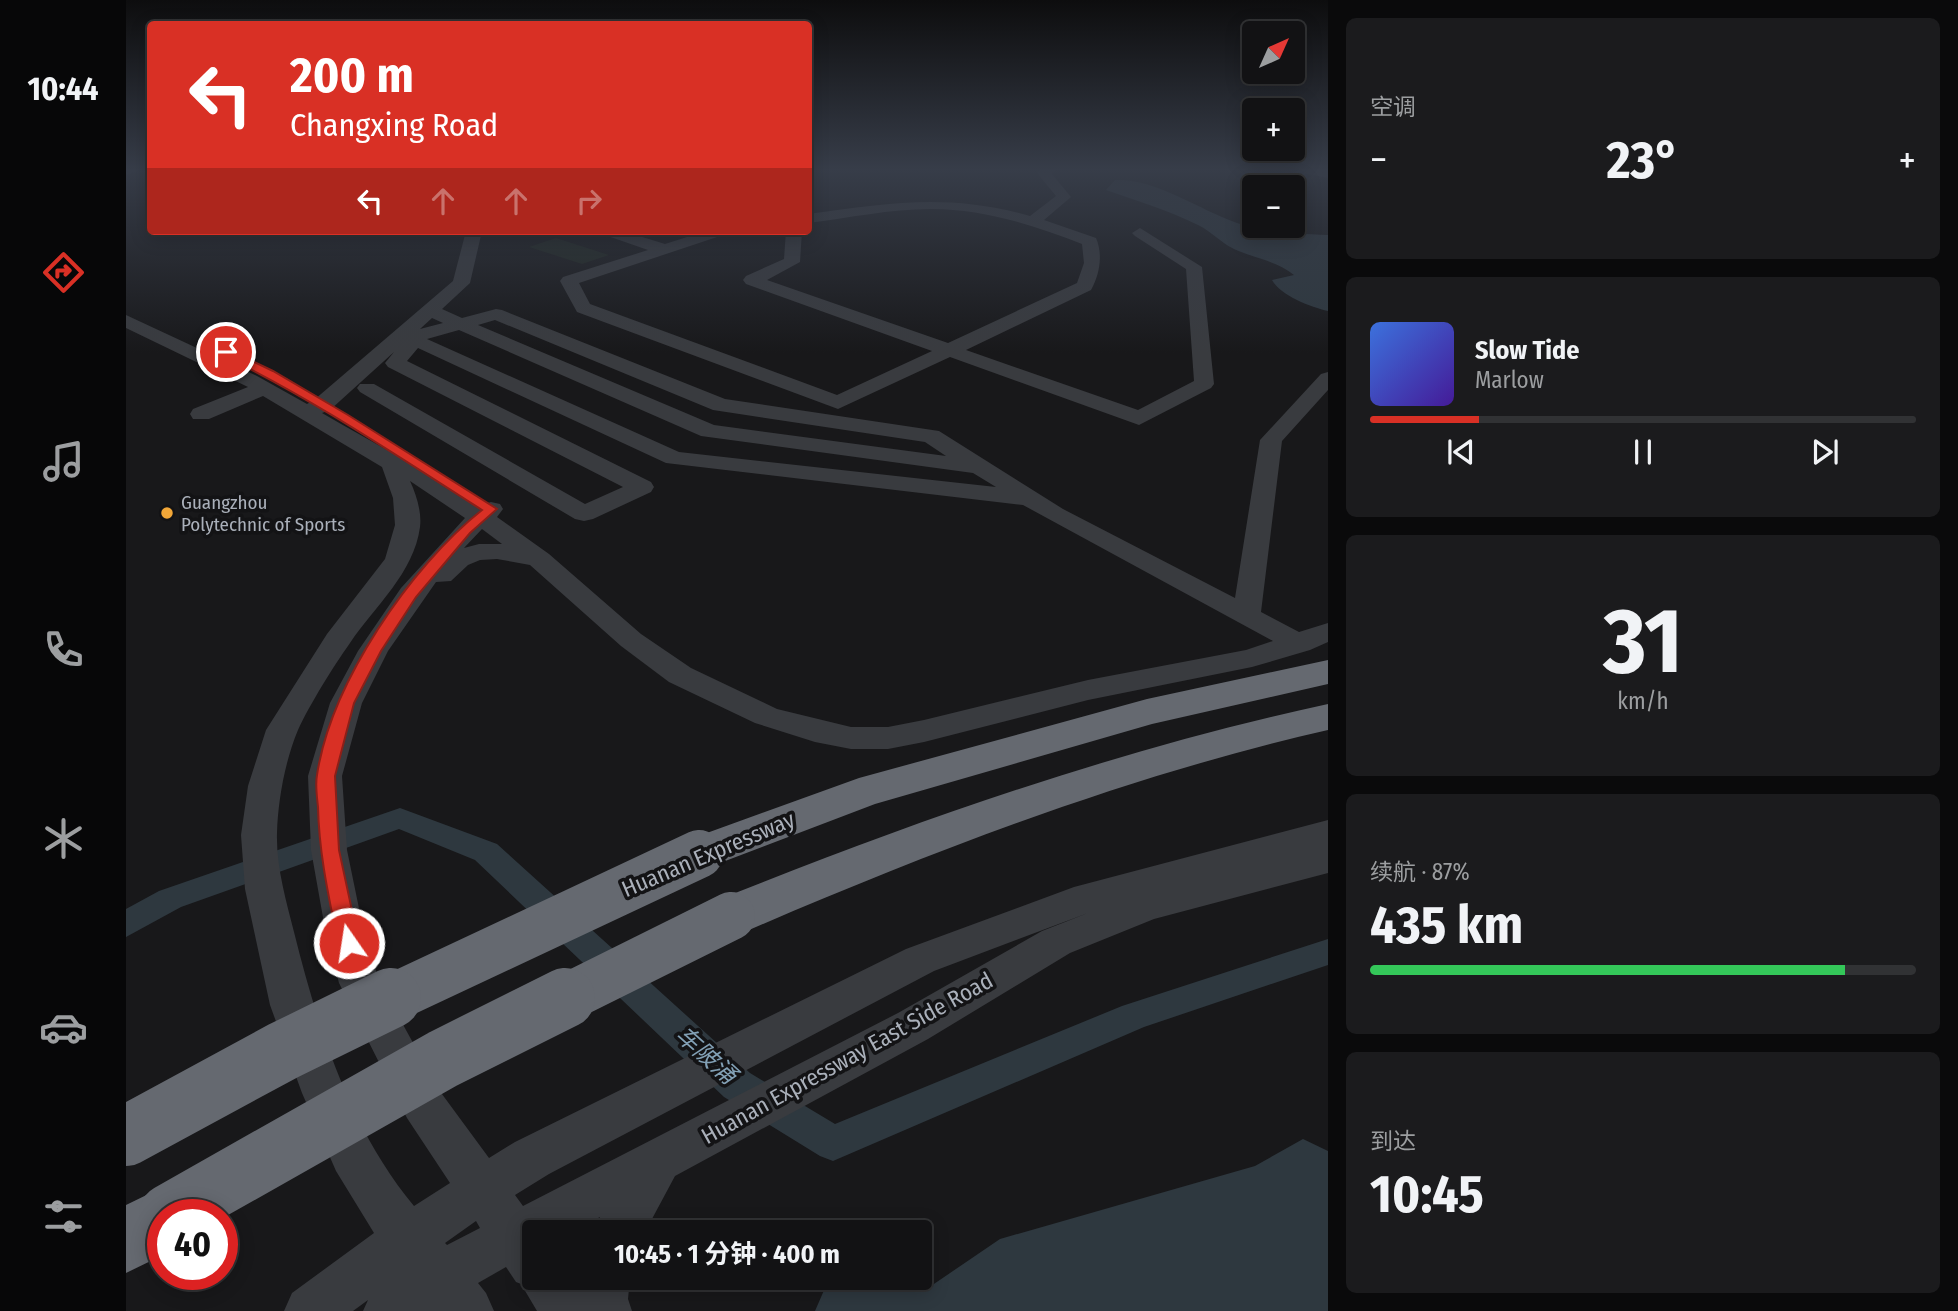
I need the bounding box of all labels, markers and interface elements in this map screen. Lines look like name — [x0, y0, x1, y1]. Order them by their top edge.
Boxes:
north arrow — [1242, 21, 1306, 84]
map controls — [1242, 21, 1305, 238]
text: 200 m — [290, 46, 414, 105]
icon: left — [175, 49, 266, 140]
text: 10:44 — [27, 70, 99, 108]
text: 空调 — [1370, 93, 1416, 121]
button: + — [1242, 98, 1305, 161]
text: Changxing Road — [290, 106, 498, 144]
text: 23° — [1606, 129, 1679, 192]
text: − — [1370, 137, 1387, 183]
text: + — [1899, 137, 1916, 183]
button: − — [1242, 175, 1305, 238]
icon: left — [351, 182, 389, 220]
icon: ahead — [424, 182, 462, 220]
icon: ahead — [497, 182, 535, 220]
icon: right — [570, 182, 608, 220]
icon: directions — [39, 248, 88, 297]
pin — [196, 322, 256, 382]
icon: arrive — [207, 333, 245, 371]
text: Slow Tide — [1475, 335, 1579, 366]
text: Marlow — [1475, 366, 1544, 394]
icon: previous — [1442, 433, 1480, 471]
icon: pause — [1624, 433, 1662, 471]
icon: next — [1806, 433, 1844, 471]
icon: music — [39, 437, 88, 486]
place label: Guangzhou Polytechnic of Sports — [181, 491, 345, 536]
marker: Guangzhou Polytechnic of Sports — [159, 505, 175, 521]
text: 31 — [1603, 587, 1683, 696]
icon: phone — [39, 625, 88, 674]
text: km/h — [1617, 687, 1669, 715]
street label: Huanan Expressway — [617, 805, 799, 903]
icon: climate — [39, 814, 88, 863]
text: 续航 · 87% — [1370, 858, 1470, 886]
text: 435 km — [1370, 894, 1523, 957]
position arrow — [312, 906, 386, 980]
street label: Huanan Expressway East Side Road — [696, 966, 998, 1150]
icon: car — [39, 1003, 88, 1052]
water label: 车陂涌 — [670, 1021, 744, 1092]
text: 到达 — [1370, 1127, 1416, 1155]
text: 10:45 — [1370, 1163, 1484, 1226]
icon: filters — [39, 1192, 88, 1241]
speed limit sign: 40 — [147, 1199, 238, 1290]
text: 10:45 · 1 分钟 · 400 m — [614, 1239, 840, 1270]

